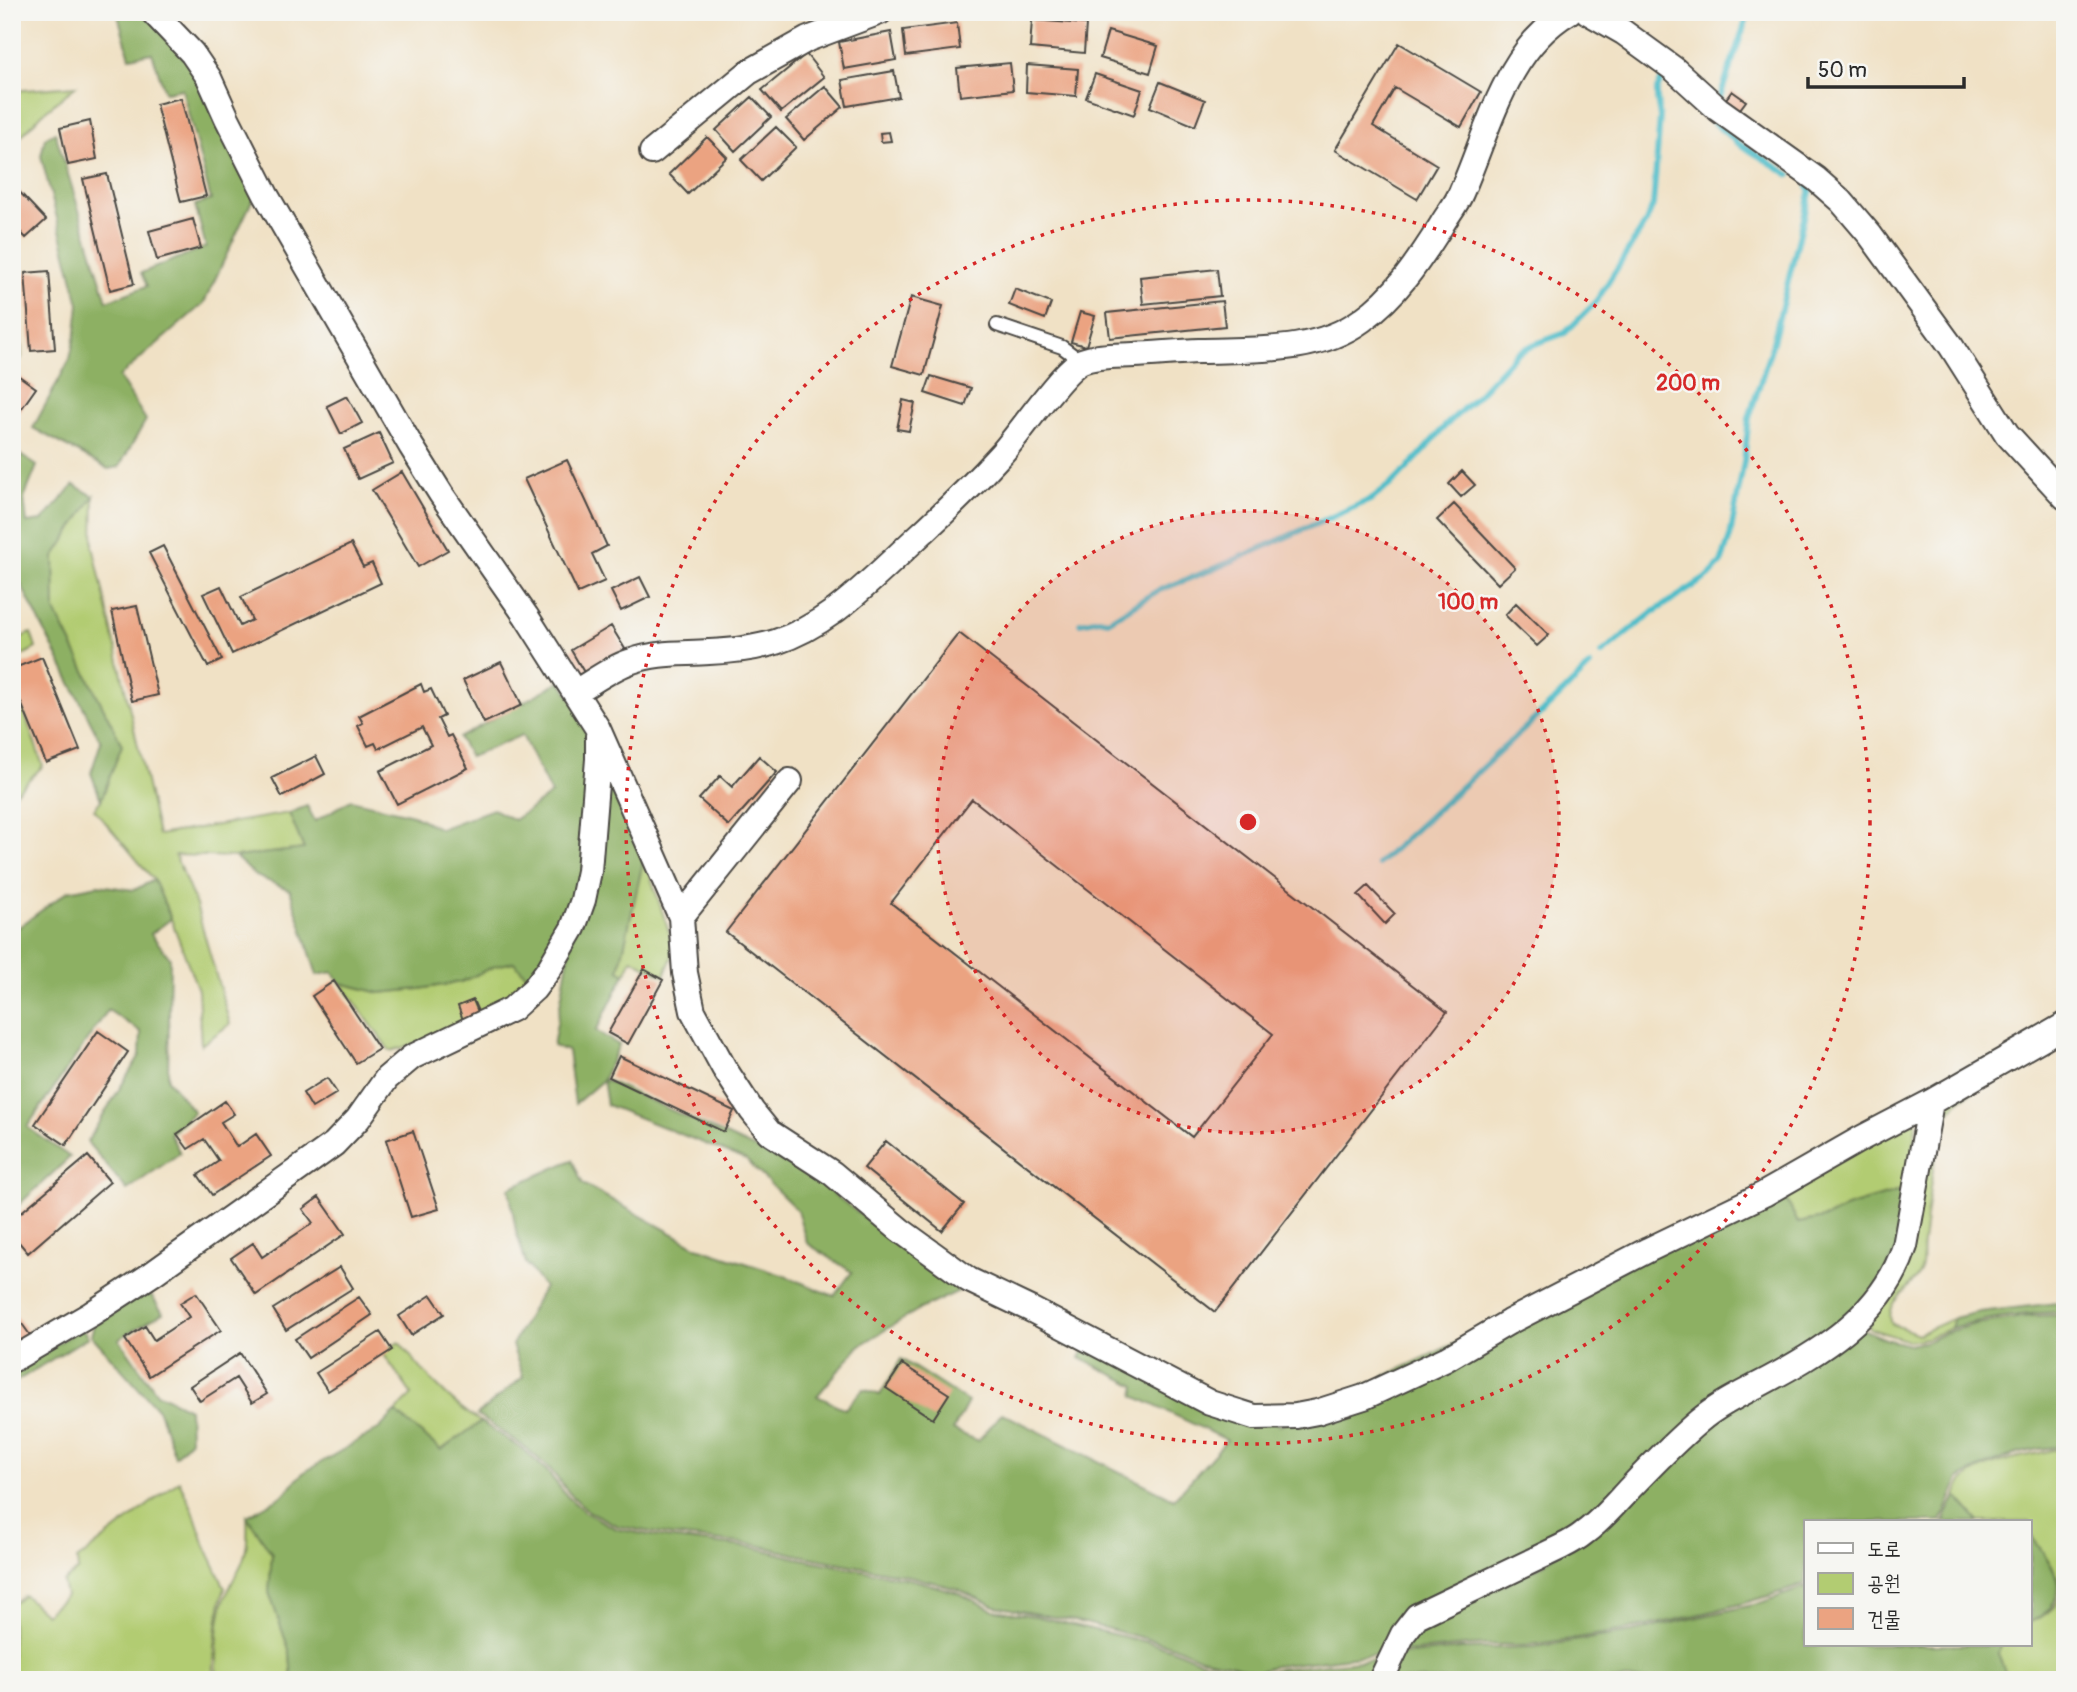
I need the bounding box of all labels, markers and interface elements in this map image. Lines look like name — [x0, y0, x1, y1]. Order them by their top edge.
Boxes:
scale bar — [1808, 46, 1963, 90]
text: 50 m — [1818, 57, 1867, 84]
text: 200 m — [1656, 370, 1720, 397]
text: 100 m — [1438, 589, 1498, 616]
centre of rings — [1236, 810, 1260, 834]
legend — [1804, 1520, 2032, 1646]
text: 도로 — [1867, 1536, 1901, 1563]
text: 공원 — [1867, 1570, 1901, 1597]
text: 건물 — [1867, 1606, 1901, 1633]

